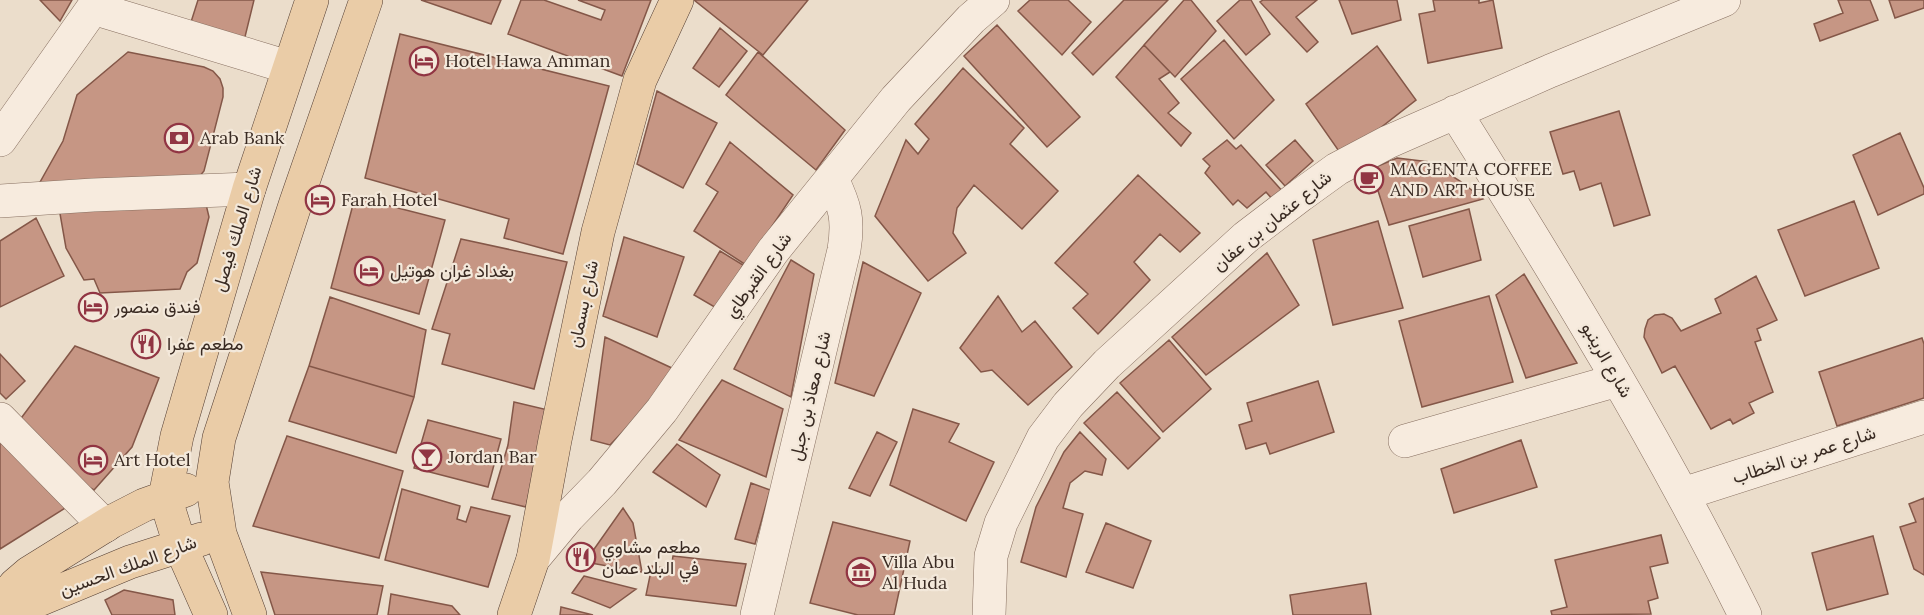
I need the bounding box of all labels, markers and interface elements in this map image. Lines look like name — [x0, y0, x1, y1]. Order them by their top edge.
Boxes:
hotel icon: Hotel Hawa Amman — [408, 45, 440, 77]
place label: Hotel Hawa Amman — [445, 49, 610, 72]
bank icon: Arab Bank — [163, 122, 195, 154]
place label: Arab Bank — [199, 126, 285, 149]
place label: MAGENTA COFFEE AND ART HOUSE — [1389, 157, 1552, 201]
street label: شارع الملك فيصل — [207, 163, 267, 295]
cafe icon: MAGENTA COFFEE AND ART HOUSE — [1353, 163, 1385, 195]
street label: شارع عثمان بن عفان — [1207, 165, 1337, 277]
hotel icon: Farah Hotel — [304, 184, 336, 216]
place label: Farah Hotel — [341, 188, 438, 211]
street label: شارع القبرطاي — [719, 227, 800, 324]
hotel icon: بغداد غران هوتيل — [353, 255, 385, 287]
street label: شارع بسمان — [562, 258, 604, 350]
place label: بغداد غران هوتيل — [390, 259, 514, 282]
hotel icon: فندق منصور — [77, 291, 109, 323]
place label: فندق منصور — [113, 295, 200, 318]
street label: شارع الرينبو — [1576, 318, 1638, 402]
restaurant icon: مطعم عفرا — [130, 328, 162, 360]
street label: شارع معاذ بن جبل — [783, 329, 837, 463]
place label: مطعم عفرا — [167, 332, 243, 356]
street label: شارع عمر بن الخطاب — [1729, 420, 1879, 490]
bar icon: Jordan Bar — [411, 441, 443, 473]
hotel icon: Art Hotel — [77, 444, 109, 476]
place label: Jordan Bar — [447, 445, 537, 468]
place label: Art Hotel — [113, 448, 191, 471]
street label: شارع الملك الحسين — [56, 530, 200, 602]
place label: مطعم مشاوي في البلد عمان — [602, 535, 700, 583]
restaurant icon: مطعم مشاوي في البلد عمان — [565, 541, 597, 573]
place label: Villa Abu Al Huda — [881, 550, 955, 594]
museum icon: Villa Abu Al Huda — [845, 556, 877, 588]

